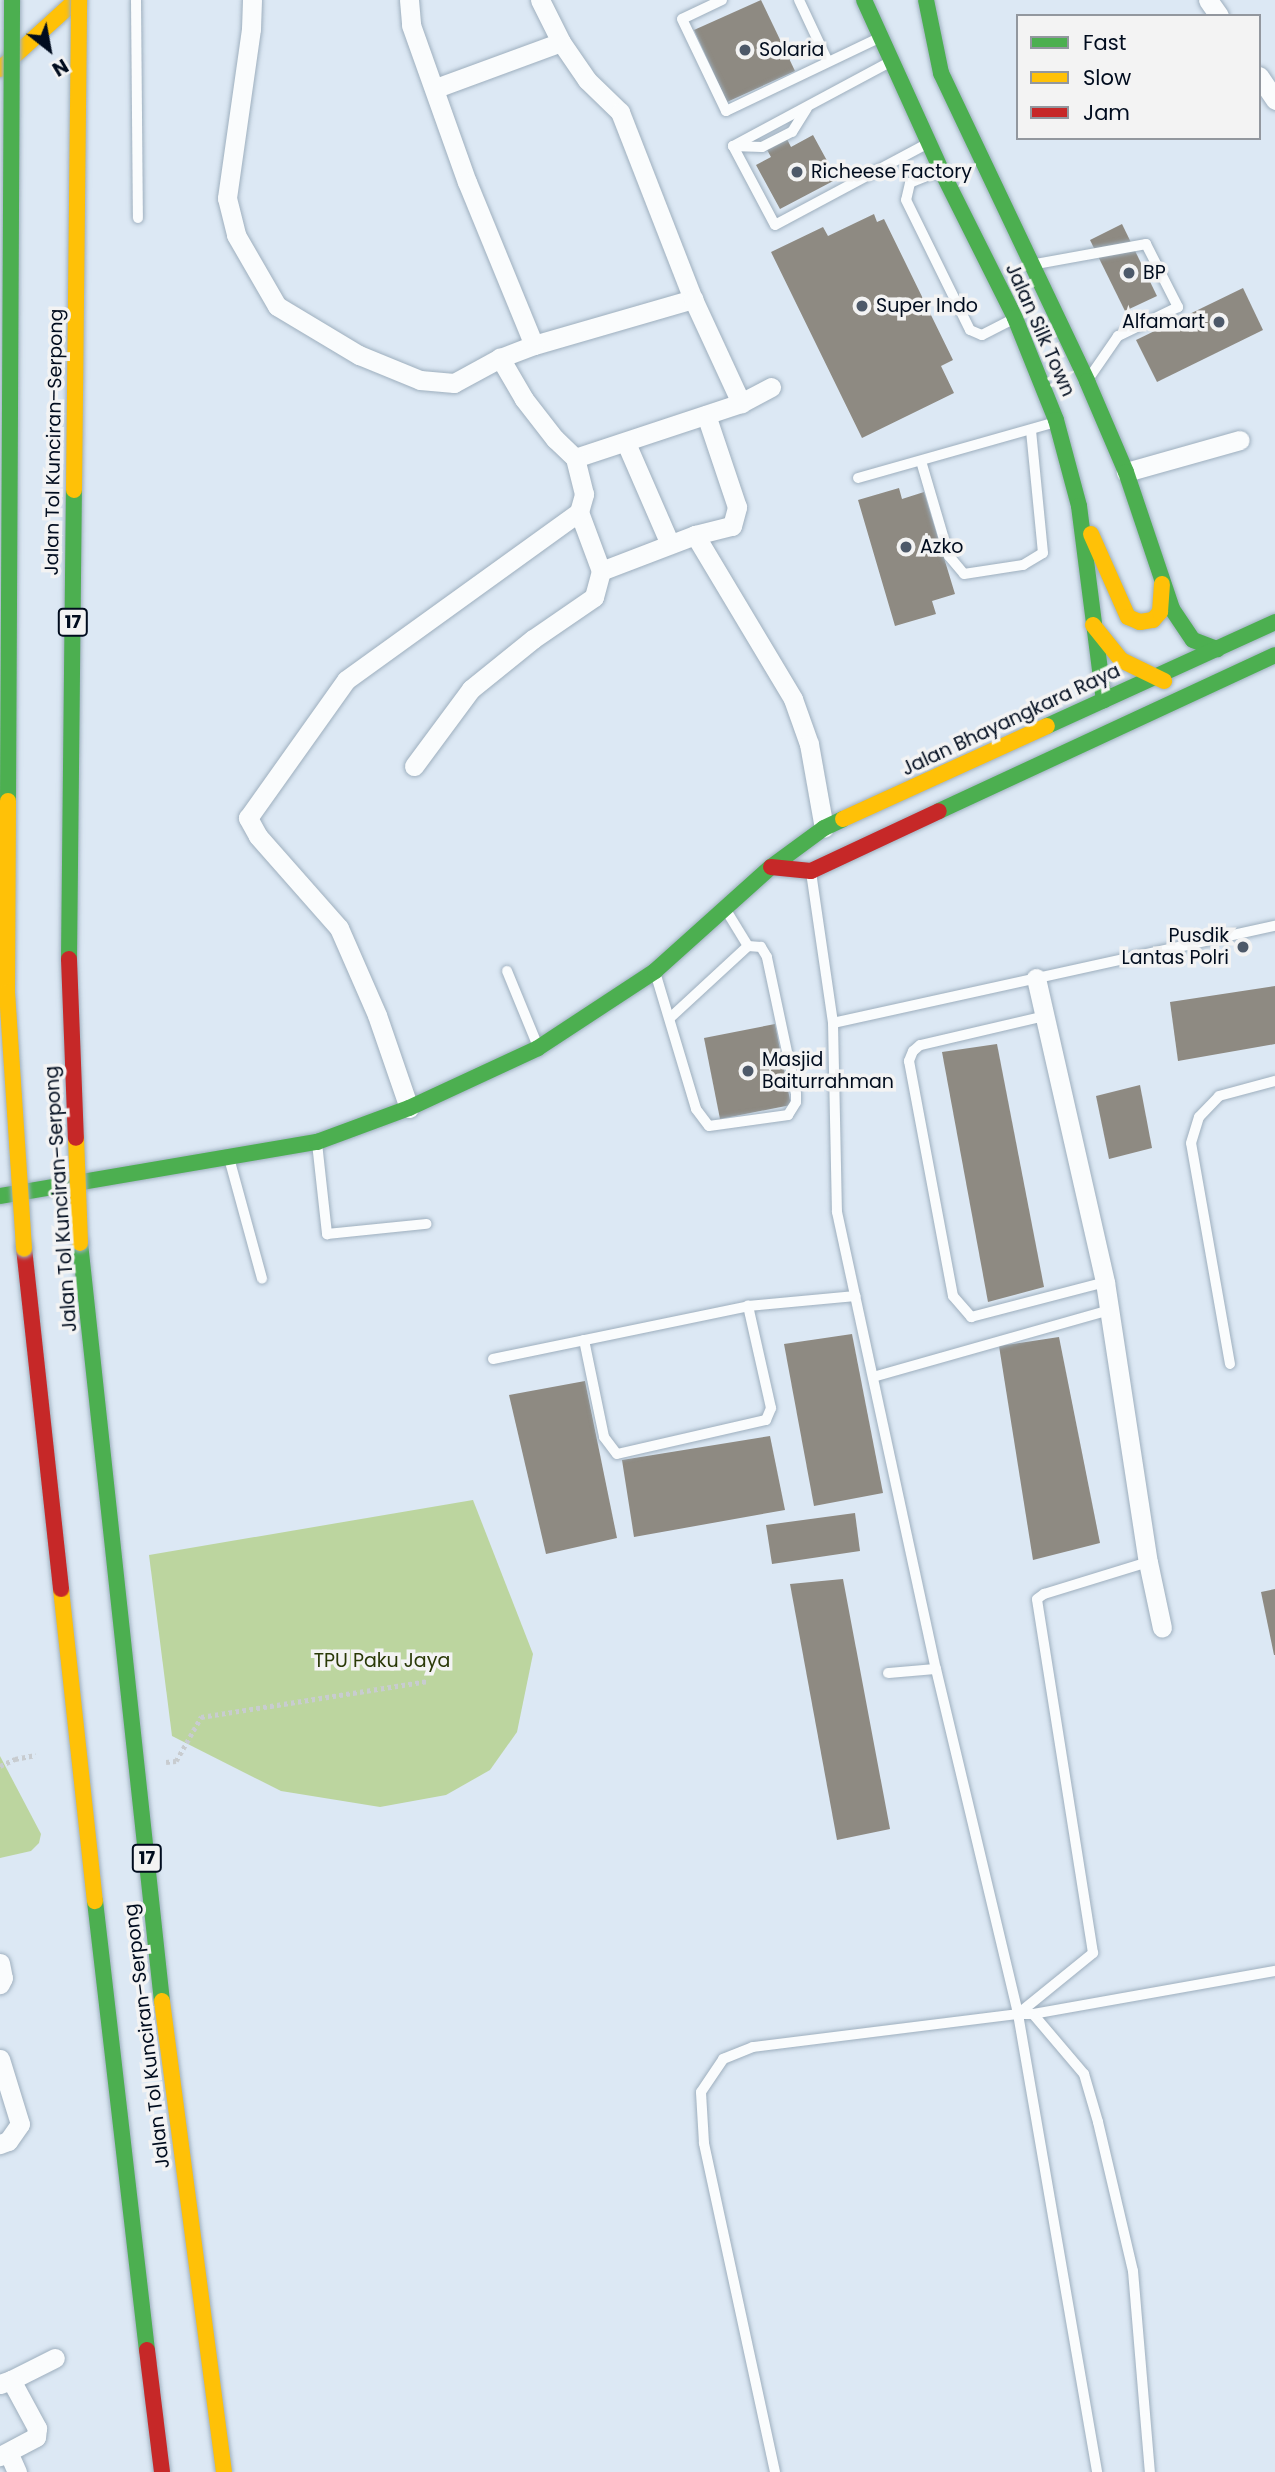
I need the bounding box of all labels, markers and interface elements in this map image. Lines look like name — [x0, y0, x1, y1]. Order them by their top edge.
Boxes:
north arrow — [14, 14, 84, 84]
legend — [1016, 14, 1261, 140]
text: Fast — [1083, 28, 1126, 57]
place label: Solaria — [759, 39, 824, 61]
marker: Solaria — [737, 42, 753, 58]
text: N — [47, 52, 73, 83]
text: Slow — [1083, 63, 1131, 92]
text: Jam — [1083, 98, 1130, 127]
place label: Richeese Factory — [811, 161, 972, 183]
marker: Richeese Factory — [789, 164, 805, 180]
street label: Jalan Silk Town — [1000, 260, 1080, 400]
place label: BP — [1143, 262, 1166, 284]
marker: BP — [1121, 265, 1137, 281]
place label: Super Indo — [876, 295, 978, 317]
marker: Super Indo — [854, 298, 870, 314]
street label: Jalan Tol Kunciran–Serpong — [40, 308, 68, 576]
place label: Alfamart — [1122, 311, 1205, 333]
marker: Alfamart — [1211, 314, 1227, 330]
place label: Azko — [920, 536, 963, 558]
marker: Azko — [898, 539, 914, 555]
road number: 17 — [57, 608, 89, 636]
street label: Jalan Bhayangkara Raya — [898, 659, 1124, 781]
place label: Pusdik Lantas Polri — [1121, 925, 1229, 969]
marker: Pusdik Lantas Polri — [1235, 939, 1251, 955]
place label: Masjid Baiturrahman — [762, 1049, 894, 1093]
marker: Masjid Baiturrahman — [740, 1063, 756, 1079]
street label: Jalan Tol Kunciran–Serpong — [40, 1065, 82, 1333]
park label: TPU Paku Jaya — [314, 1650, 450, 1672]
road number: 17 — [131, 1844, 163, 1872]
street label: Jalan Tol Kunciran–Serpong — [119, 1902, 175, 2170]

